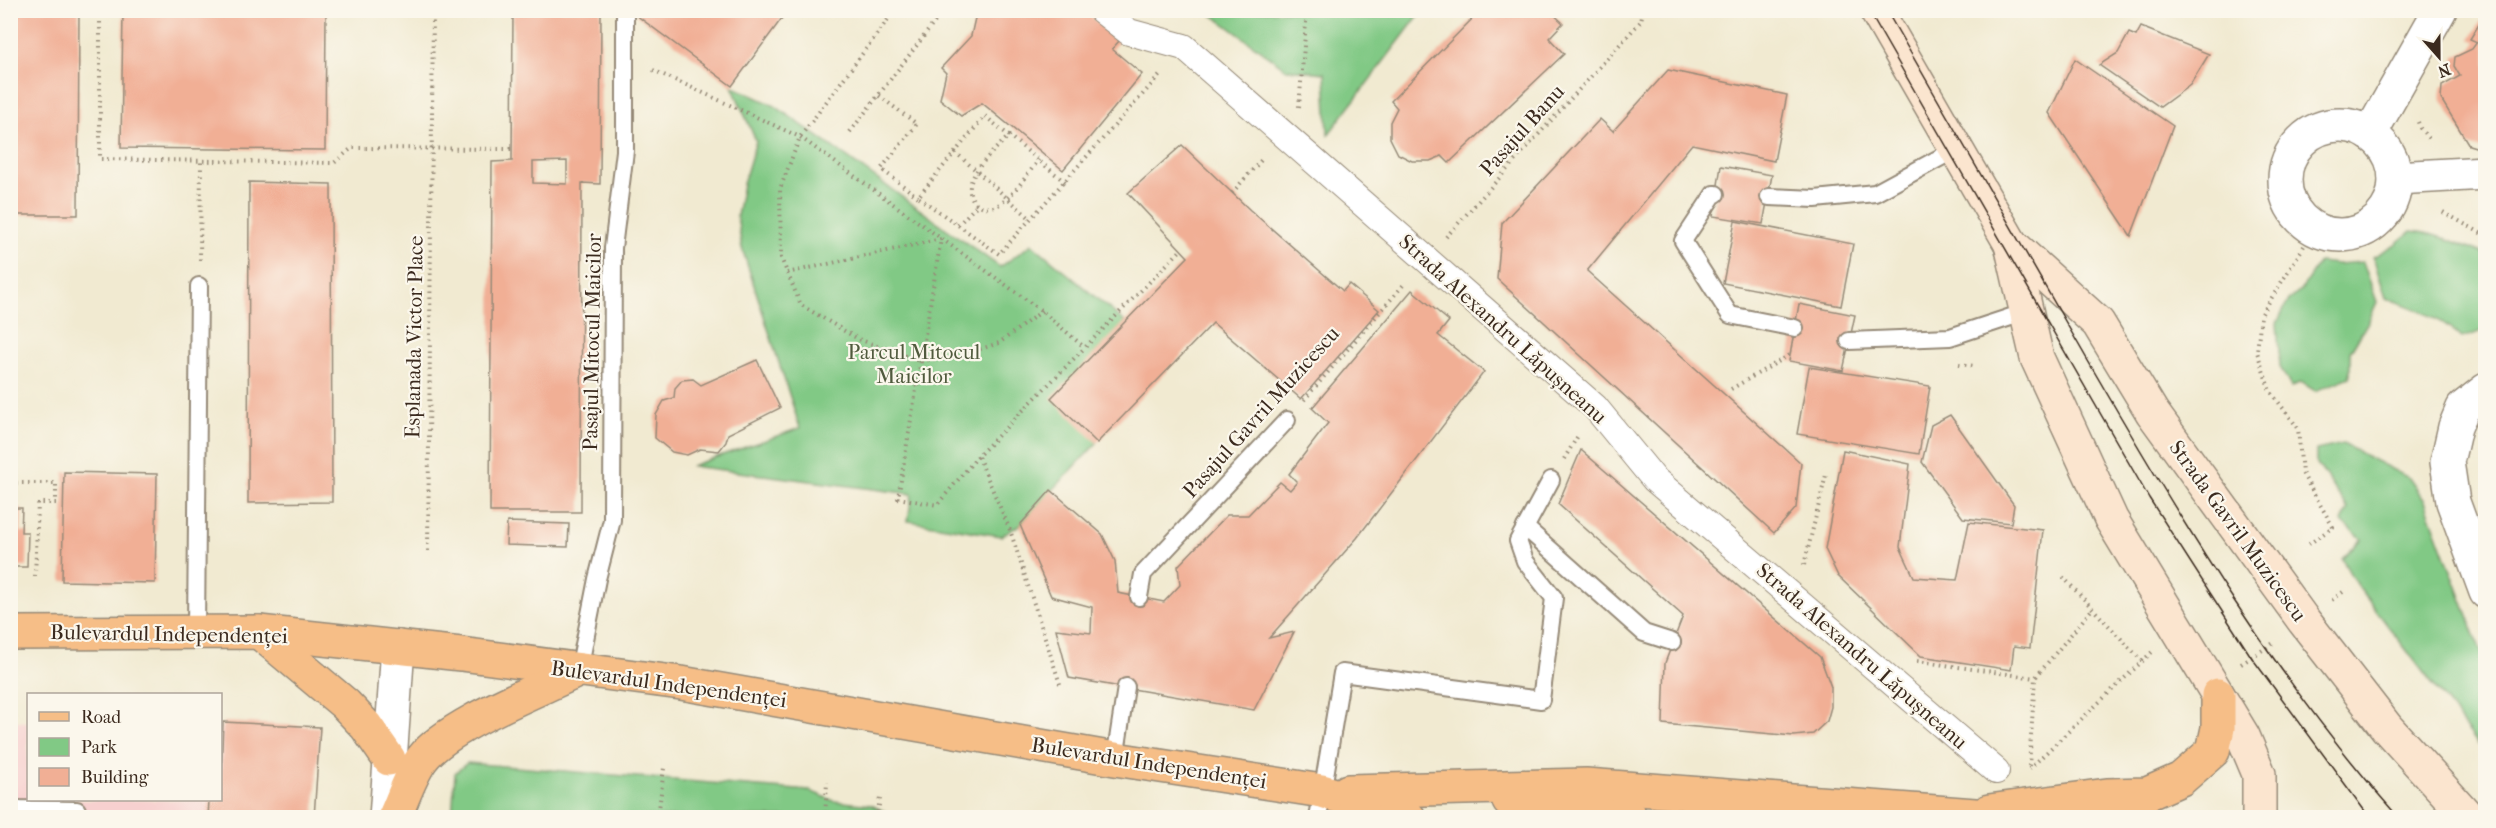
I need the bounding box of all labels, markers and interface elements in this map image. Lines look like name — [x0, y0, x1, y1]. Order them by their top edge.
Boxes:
north arrow — [2409, 27, 2469, 87]
text: N — [2434, 59, 2453, 82]
street label: Pasajul Banu — [1475, 79, 1569, 181]
street label: Strada Alexandru Lăpușneanu — [1394, 229, 1612, 429]
street label: Pasajul Mitocul Maicilor — [578, 233, 606, 451]
street label: Esplanada Victor Place — [400, 235, 428, 439]
street label: Pasajul Gavril Muzicescu — [1178, 321, 1344, 503]
park label: Parcul Mitocul Maicilor — [848, 340, 981, 388]
street label: Strada Gavril Muzicescu — [2164, 436, 2312, 626]
street label: Strada Alexandru Lăpușneanu — [1752, 558, 1972, 754]
street label: Bulevardul Independenței — [50, 620, 288, 649]
street label: Bulevardul Independenței — [549, 656, 788, 713]
legend — [27, 693, 222, 801]
text: Road — [81, 707, 121, 728]
street label: Bulevardul Independenței — [1030, 733, 1268, 794]
text: Park — [81, 737, 118, 758]
text: Building — [81, 767, 149, 788]

